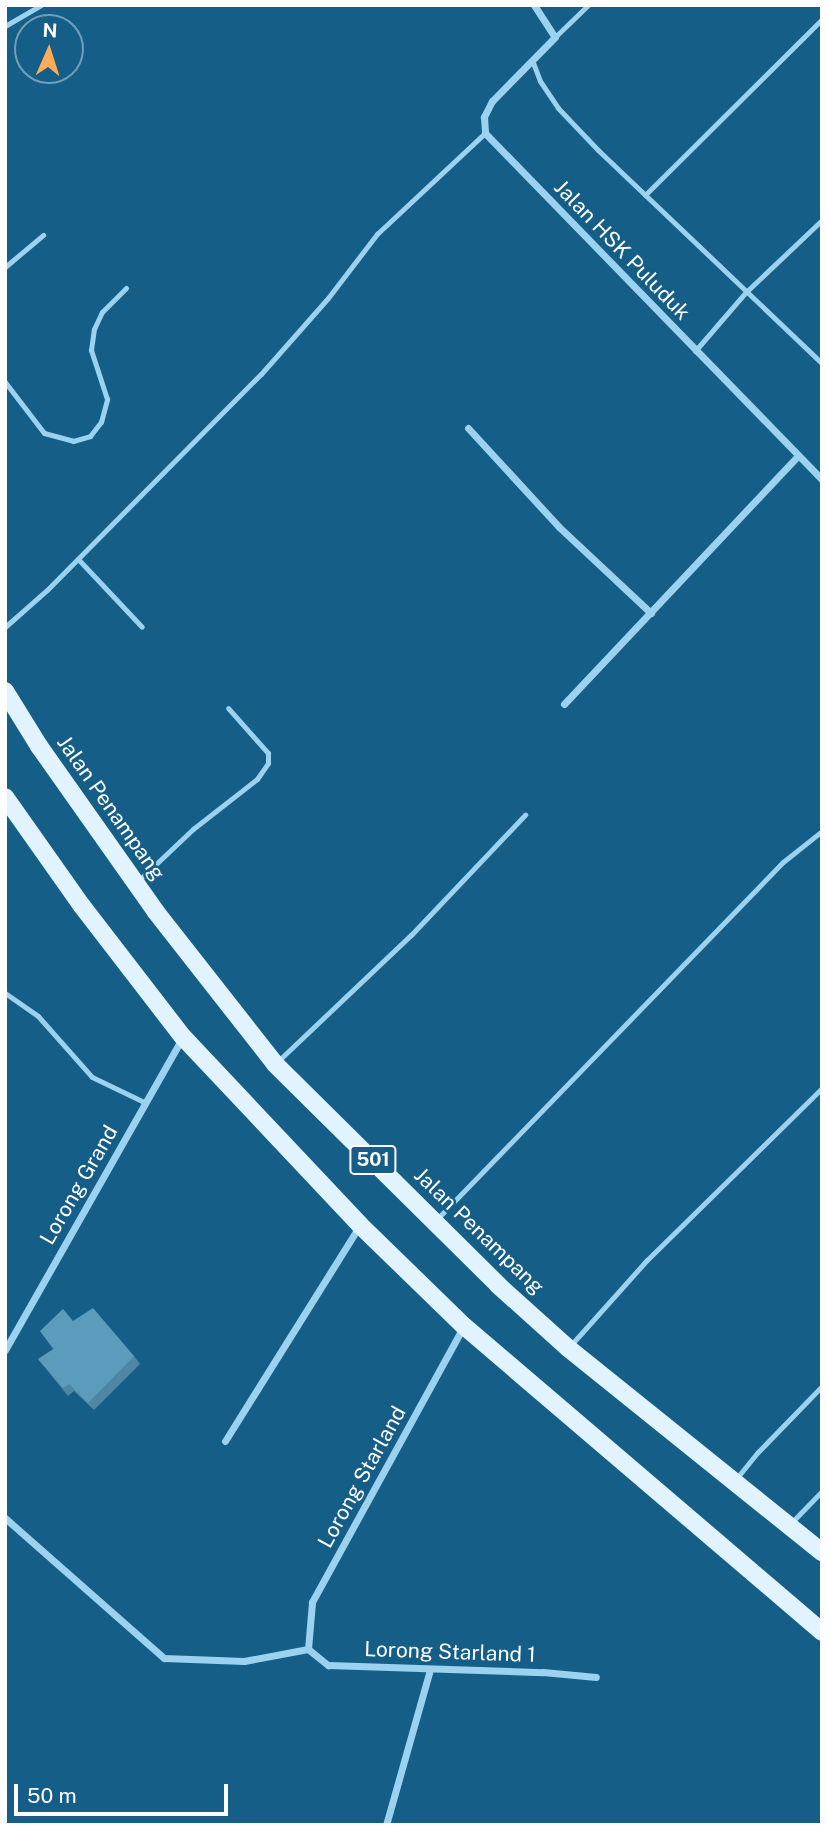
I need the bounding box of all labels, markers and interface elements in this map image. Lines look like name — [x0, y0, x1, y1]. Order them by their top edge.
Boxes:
north arrow — [14, 14, 84, 84]
text: N — [42, 19, 58, 41]
street label: Jalan HSK Puluduk — [549, 175, 695, 325]
street label: Jalan Penampang — [52, 731, 170, 885]
street label: Lorong Grand — [35, 1121, 123, 1249]
road number: 501 — [348, 1144, 398, 1176]
street label: Jalan Penampang — [409, 1163, 549, 1299]
street label: Lorong Starland — [313, 1402, 411, 1552]
street label: Lorong Starland 1 — [364, 1636, 536, 1668]
scale bar — [18, 1770, 231, 1814]
text: 50 m — [27, 1783, 77, 1808]

